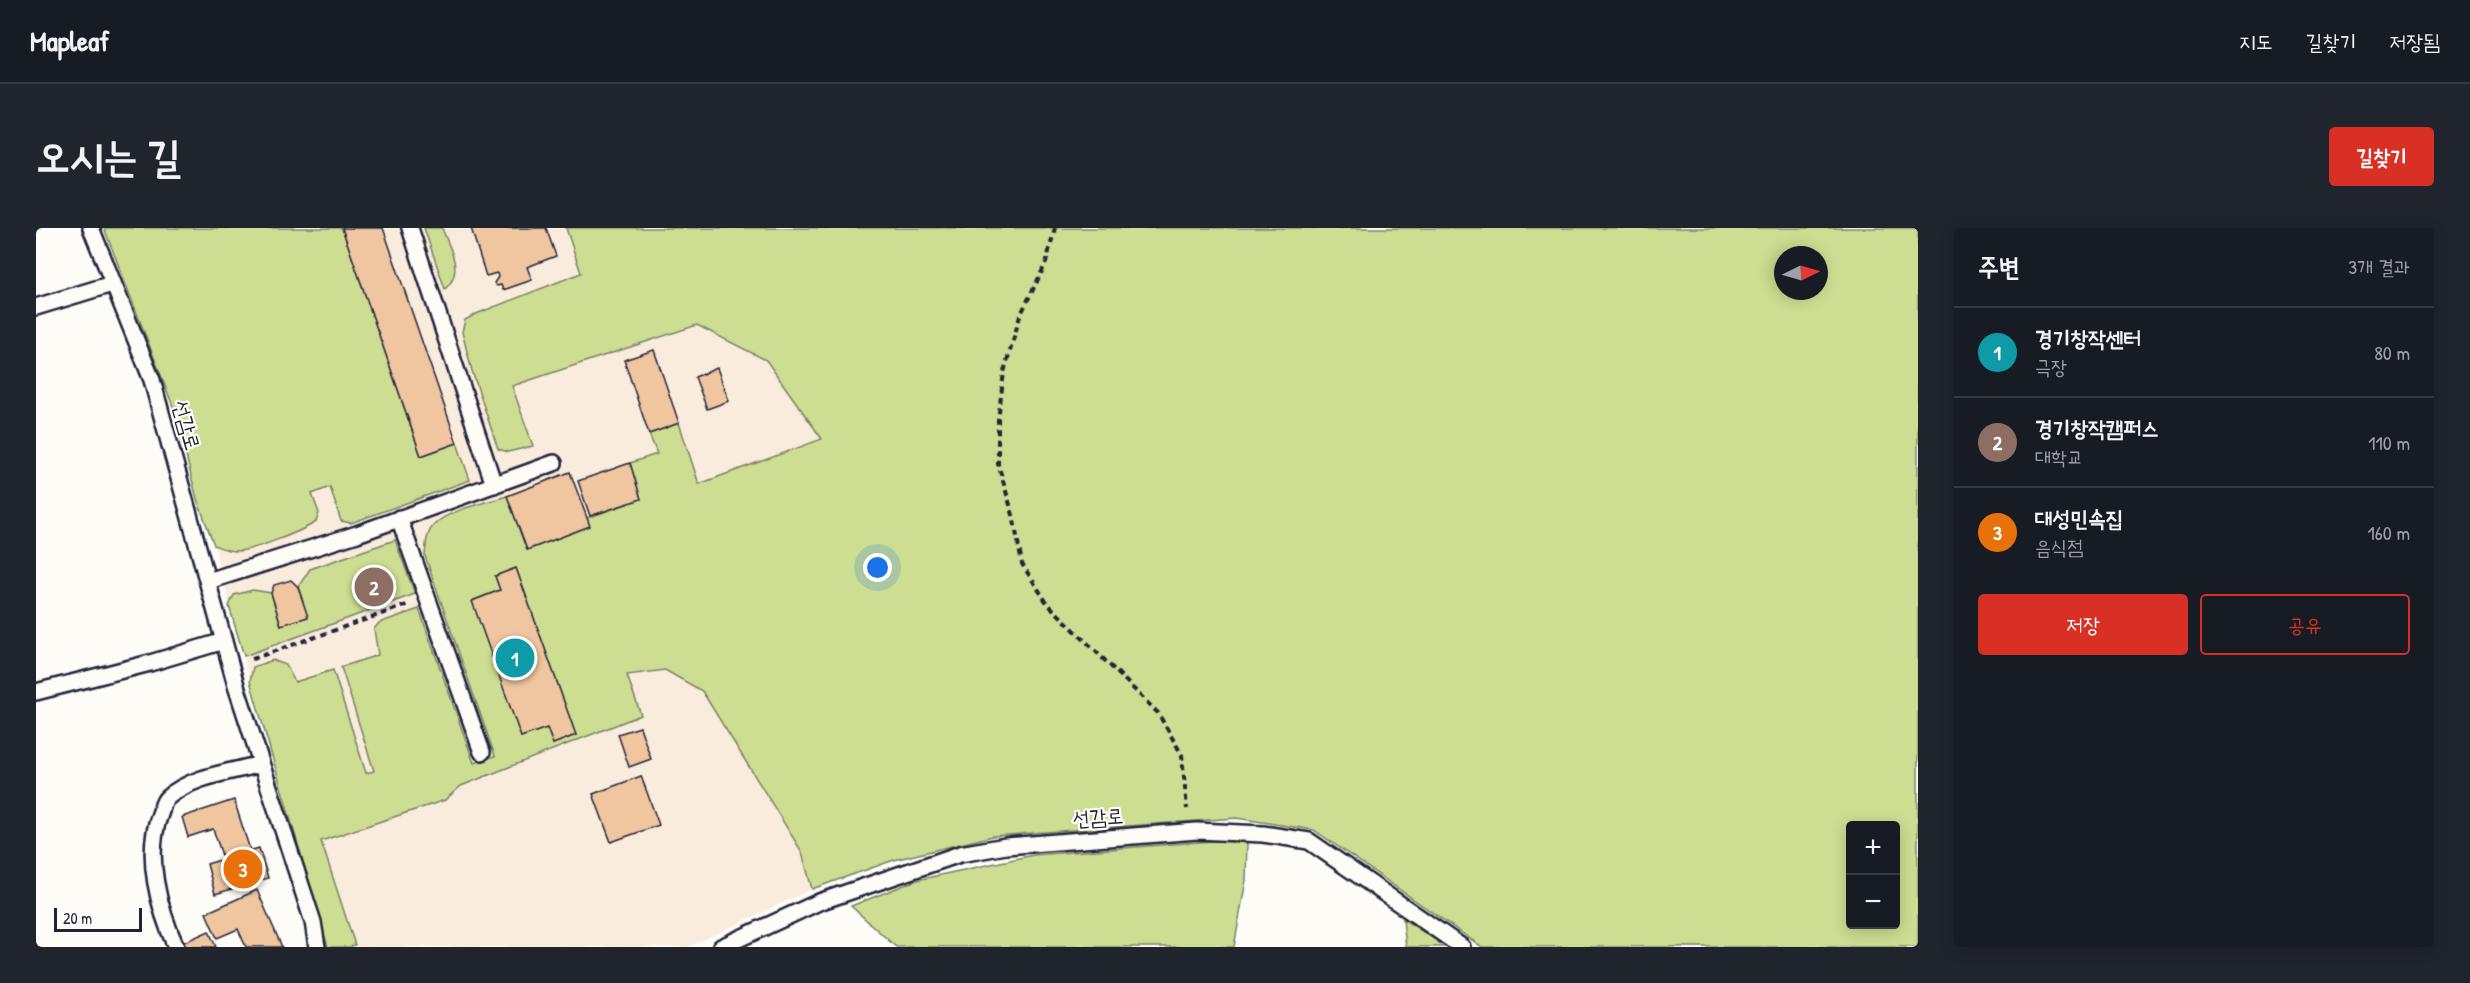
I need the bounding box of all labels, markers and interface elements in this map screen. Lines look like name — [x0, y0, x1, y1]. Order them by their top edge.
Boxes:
text: Mapleaf — [30, 22, 109, 60]
text: 지도 — [2239, 27, 2273, 56]
text: 길찾기 — [2306, 27, 2356, 56]
text: 저장됨 — [2389, 27, 2440, 56]
text: 오시는 길 — [36, 127, 181, 184]
button: 길찾기 — [2329, 127, 2434, 186]
north arrow — [1774, 246, 1828, 300]
text: 주변 — [1978, 249, 2020, 284]
text: 3개 결과 — [2348, 253, 2410, 280]
text: 경기창작센터 — [2035, 323, 2141, 353]
text: 1 — [1994, 339, 2001, 366]
text: 80 m — [2374, 339, 2410, 366]
text: 극장 — [2035, 353, 2067, 380]
street label: 선감로 — [166, 397, 208, 453]
text: 경기창작캠퍼스 — [2035, 413, 2159, 443]
text: 2 — [1993, 429, 2002, 456]
text: 110 m — [2368, 429, 2410, 456]
text: 대학교 — [2035, 443, 2083, 470]
text: 대성민속집 — [2035, 503, 2124, 533]
text: 3 — [1993, 519, 2002, 546]
text: 160 m — [2368, 519, 2410, 546]
text: 음식점 — [2035, 533, 2083, 560]
your location — [863, 553, 892, 582]
pin: 2 — [354, 564, 394, 610]
button: 저장 — [1978, 594, 2188, 655]
button: 공유 — [2200, 594, 2410, 655]
pin: 1 — [496, 636, 534, 680]
street label: 선감로 — [1072, 801, 1124, 833]
map controls — [1846, 821, 1900, 929]
button: + — [1846, 821, 1900, 875]
pin: 3 — [224, 846, 262, 892]
button: − — [1846, 875, 1900, 929]
scale bar — [54, 905, 142, 932]
text: 20 m — [63, 907, 92, 929]

